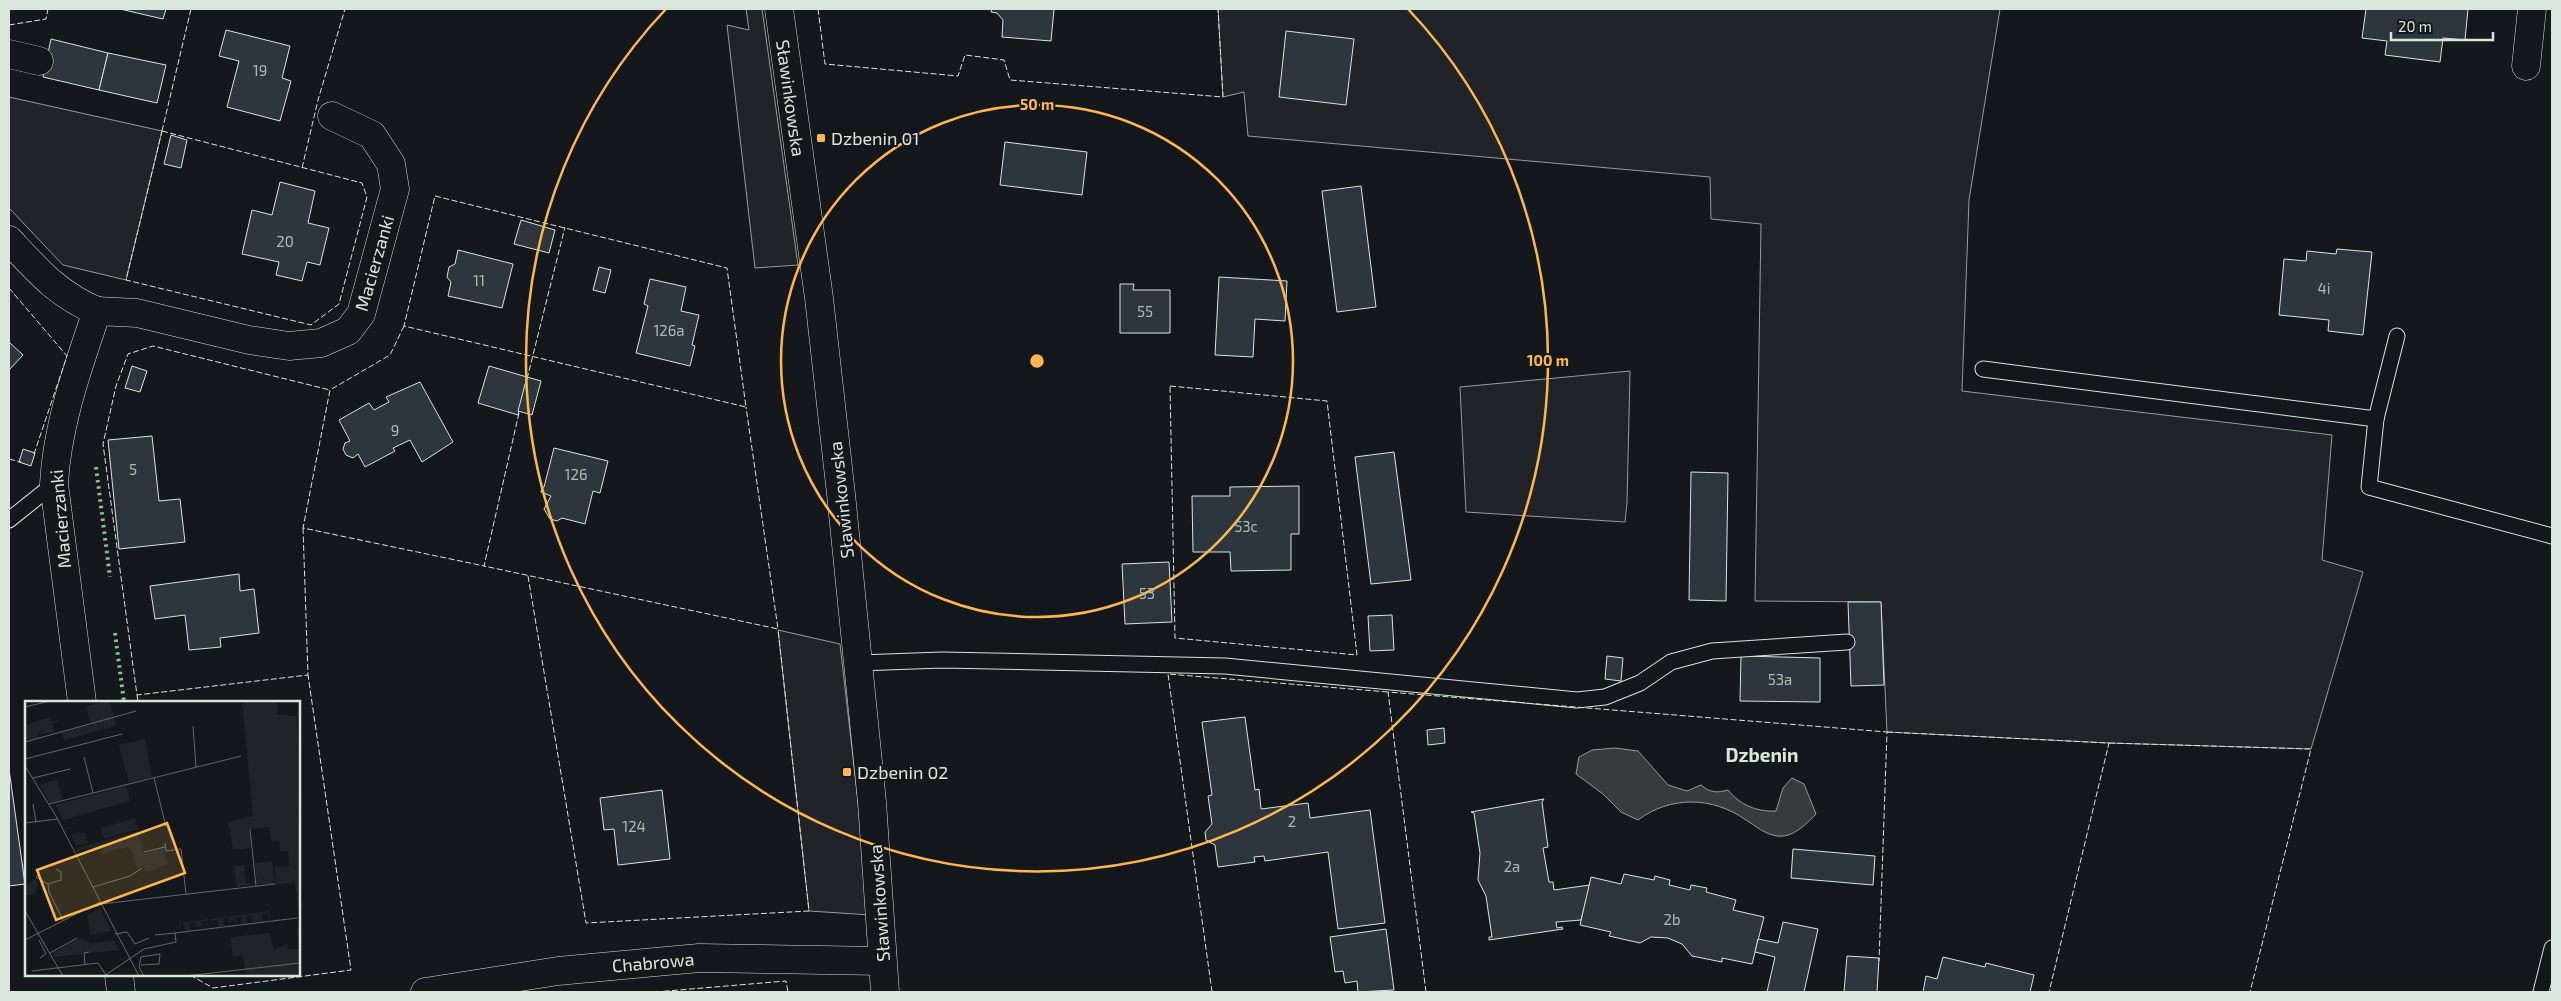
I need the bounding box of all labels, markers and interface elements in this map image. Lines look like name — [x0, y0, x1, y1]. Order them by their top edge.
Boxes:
scale bar — [2391, 10, 2494, 42]
text: 20 m — [2398, 17, 2432, 35]
street label: Sławinkowska — [772, 38, 810, 158]
house number: 19 — [253, 61, 267, 79]
text: 50 m — [1020, 95, 1054, 113]
place label: Dzbenin 01 — [831, 127, 919, 149]
marker: Dzbenin 01 — [815, 132, 827, 144]
street label: Macierzanki — [350, 212, 398, 314]
house number: 20 — [276, 232, 294, 250]
house number: 11 — [473, 271, 485, 289]
house number: 4i — [2318, 279, 2330, 297]
house number: 55 — [1137, 302, 1153, 320]
house number: 126a — [653, 321, 685, 339]
text: 100 m — [1527, 351, 1569, 369]
centre of rings — [1028, 352, 1046, 370]
house number: 9 — [391, 421, 399, 439]
street label: Sławinkowska — [824, 440, 858, 560]
house number: 5 — [129, 460, 137, 478]
house number: 126 — [565, 465, 587, 483]
street label: Macierzanki — [45, 469, 75, 569]
house number: 53c — [1234, 517, 1258, 535]
house number: 53 — [1139, 584, 1155, 602]
house number: 53a — [1768, 670, 1792, 688]
inset map — [25, 701, 300, 976]
district label: Dzbenin — [1725, 743, 1799, 766]
place label: Dzbenin 02 — [857, 761, 948, 783]
marker: Dzbenin 02 — [841, 766, 853, 778]
house number: 2 — [1288, 812, 1296, 830]
house number: 124 — [622, 817, 646, 835]
street label: Sławinkowska — [864, 844, 894, 962]
house number: 2a — [1504, 857, 1520, 875]
house number: 2b — [1664, 910, 1680, 928]
street label: Chabrowa — [611, 947, 695, 977]

